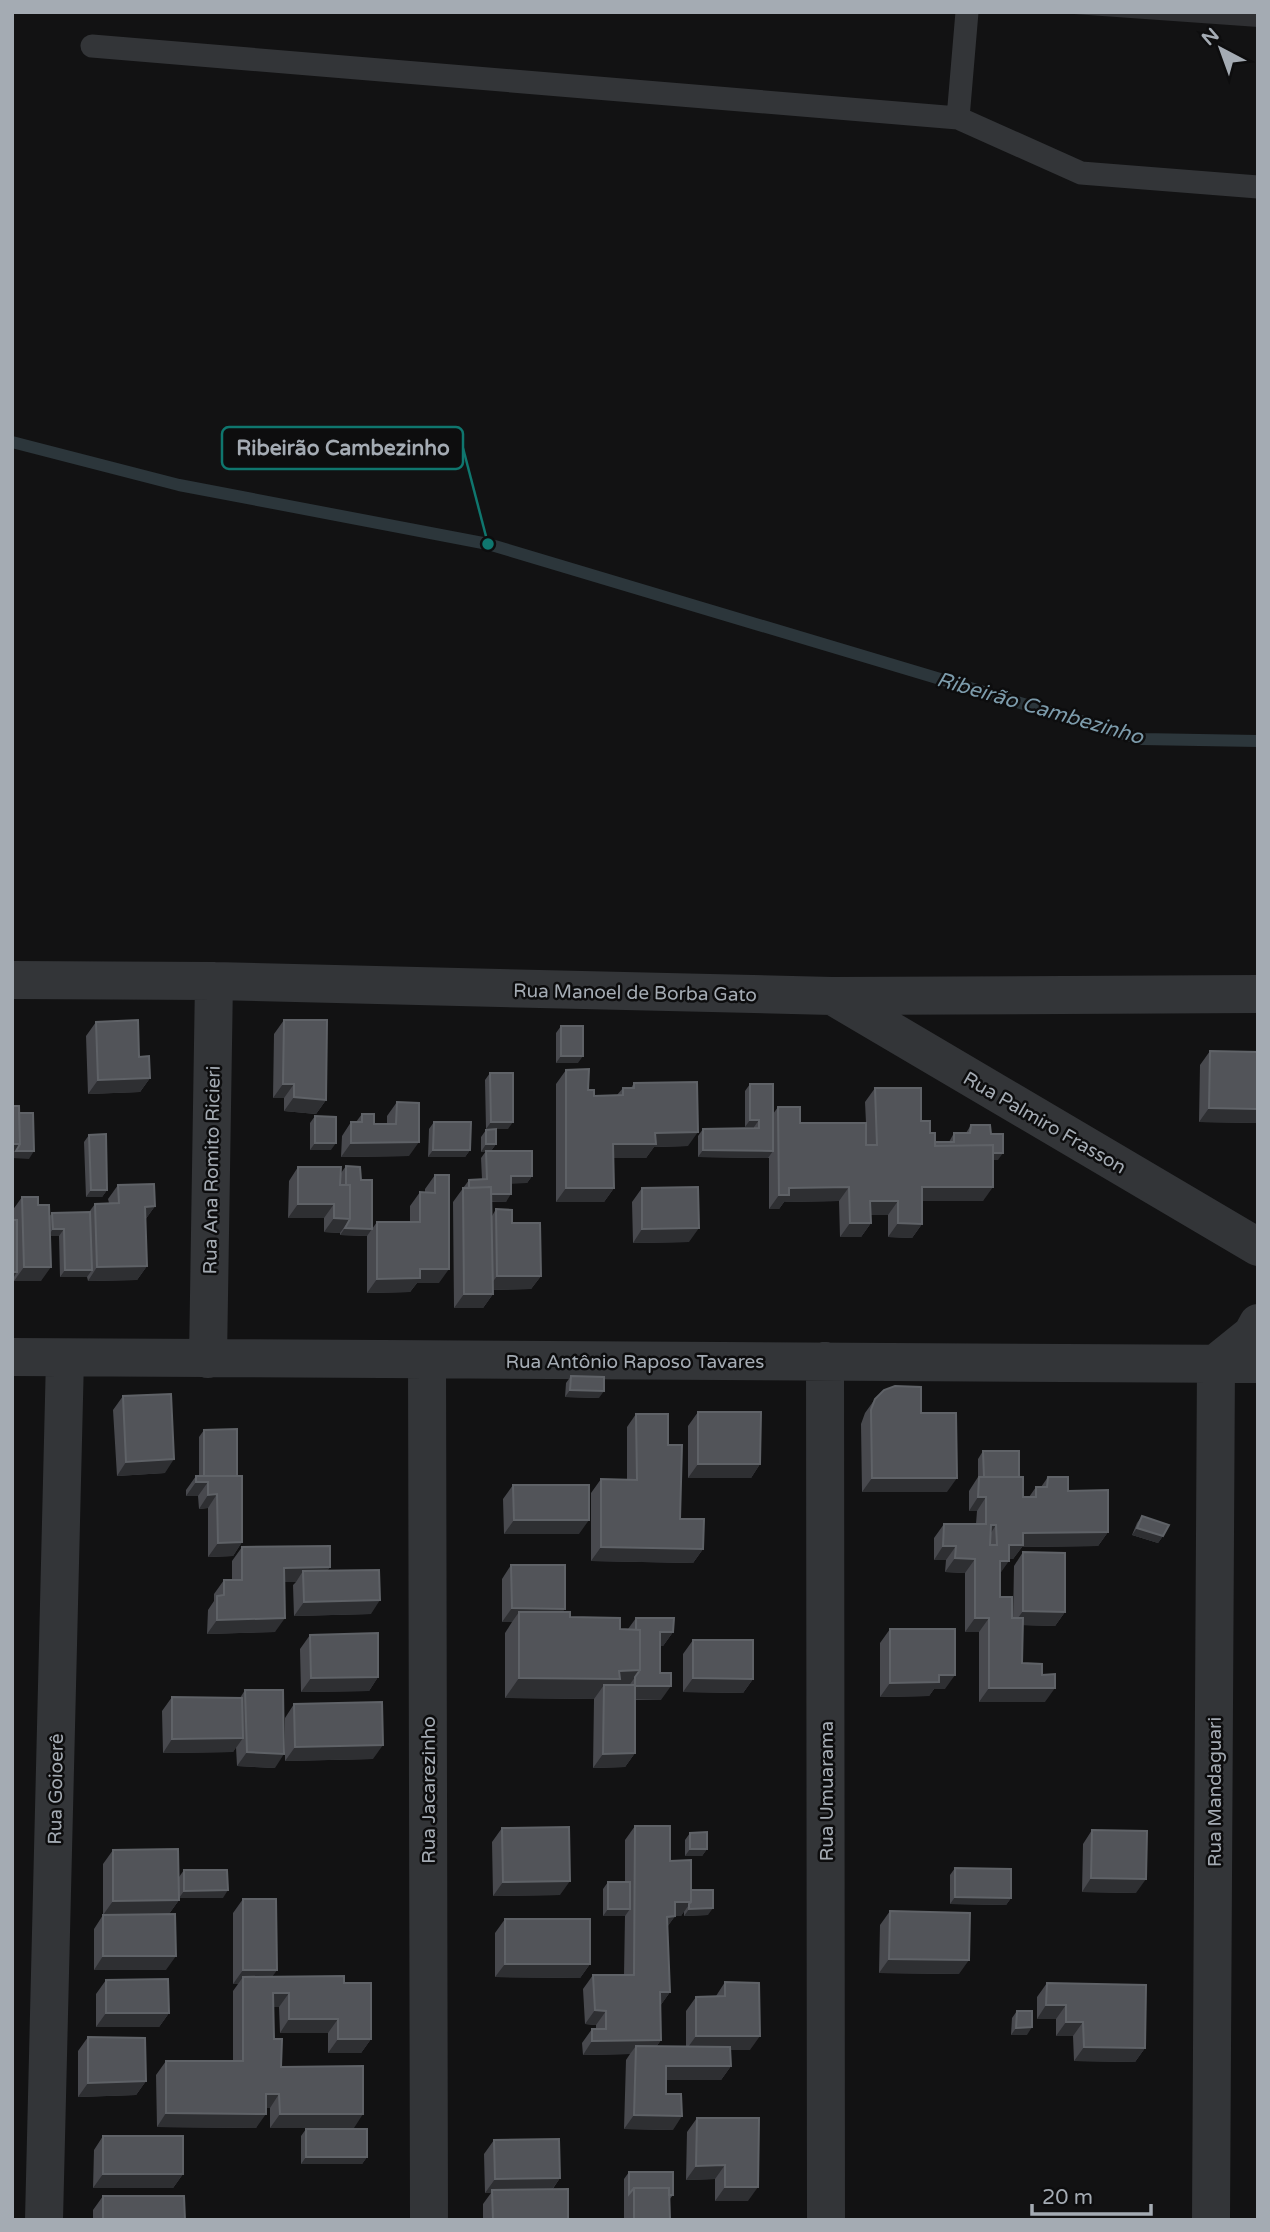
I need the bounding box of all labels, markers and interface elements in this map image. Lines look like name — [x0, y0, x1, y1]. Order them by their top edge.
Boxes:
north arrow — [1186, 14, 1256, 84]
text: N — [1198, 24, 1223, 50]
callout: Ribeirão Cambezinho — [222, 427, 463, 469]
text: Ribeirão Cambezinho — [236, 436, 450, 461]
water label: Ribeirão Cambezinho — [934, 667, 1147, 750]
street label: Rua Manoel de Borba Gato — [513, 980, 757, 1006]
street label: Rua Ana Romito Ricieri — [199, 1065, 225, 1275]
street label: Rua Palmiro Frasson — [959, 1067, 1130, 1178]
street label: Rua Antônio Raposo Tavares — [505, 1351, 765, 1373]
street label: Rua Jacarezinho — [418, 1716, 440, 1864]
street label: Rua Mandaguari — [1204, 1717, 1226, 1867]
street label: Rua Umuarama — [816, 1721, 838, 1861]
street label: Rua Goioerê — [44, 1733, 68, 1845]
scale bar — [1032, 2172, 1151, 2216]
text: 20 m — [1042, 2185, 1093, 2210]

